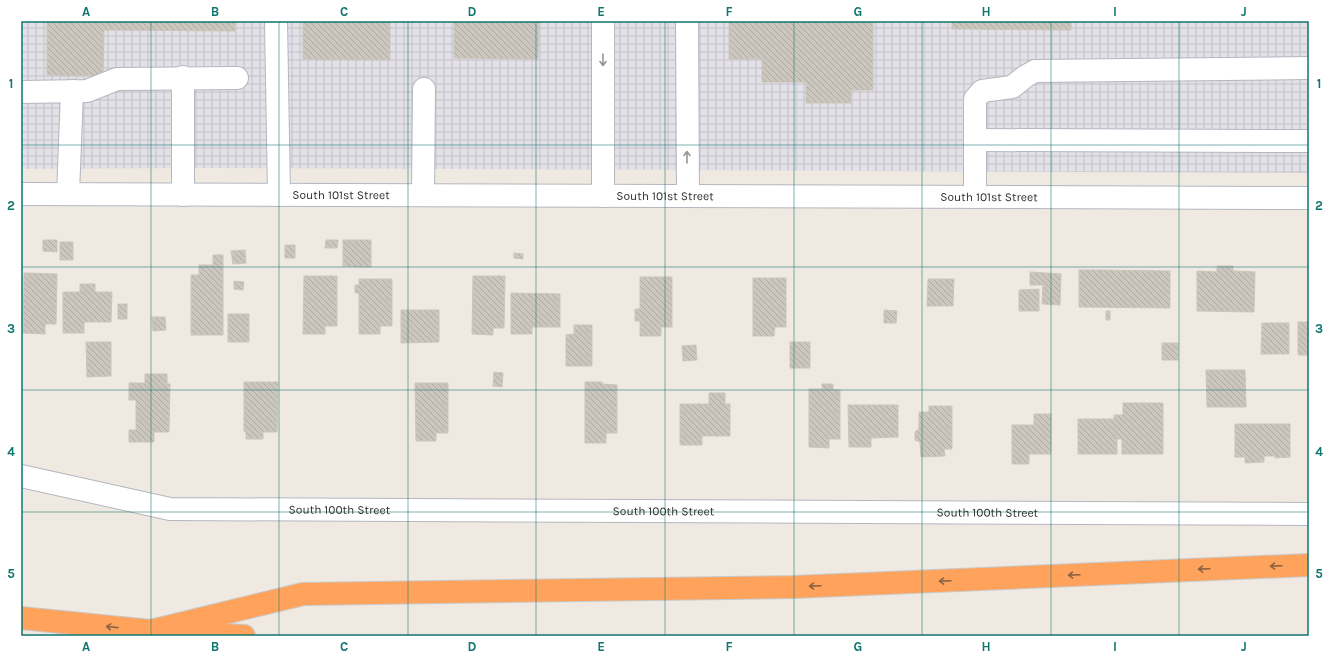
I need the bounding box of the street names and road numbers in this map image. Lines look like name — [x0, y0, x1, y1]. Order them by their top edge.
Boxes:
street label: South 101st Street — [292, 188, 390, 202]
street label: South 101st Street — [616, 189, 714, 203]
street label: South 101st Street — [940, 190, 1038, 204]
street label: South 100th Street — [289, 503, 391, 517]
street label: South 100th Street — [613, 504, 715, 518]
street label: South 100th Street — [937, 505, 1039, 520]

